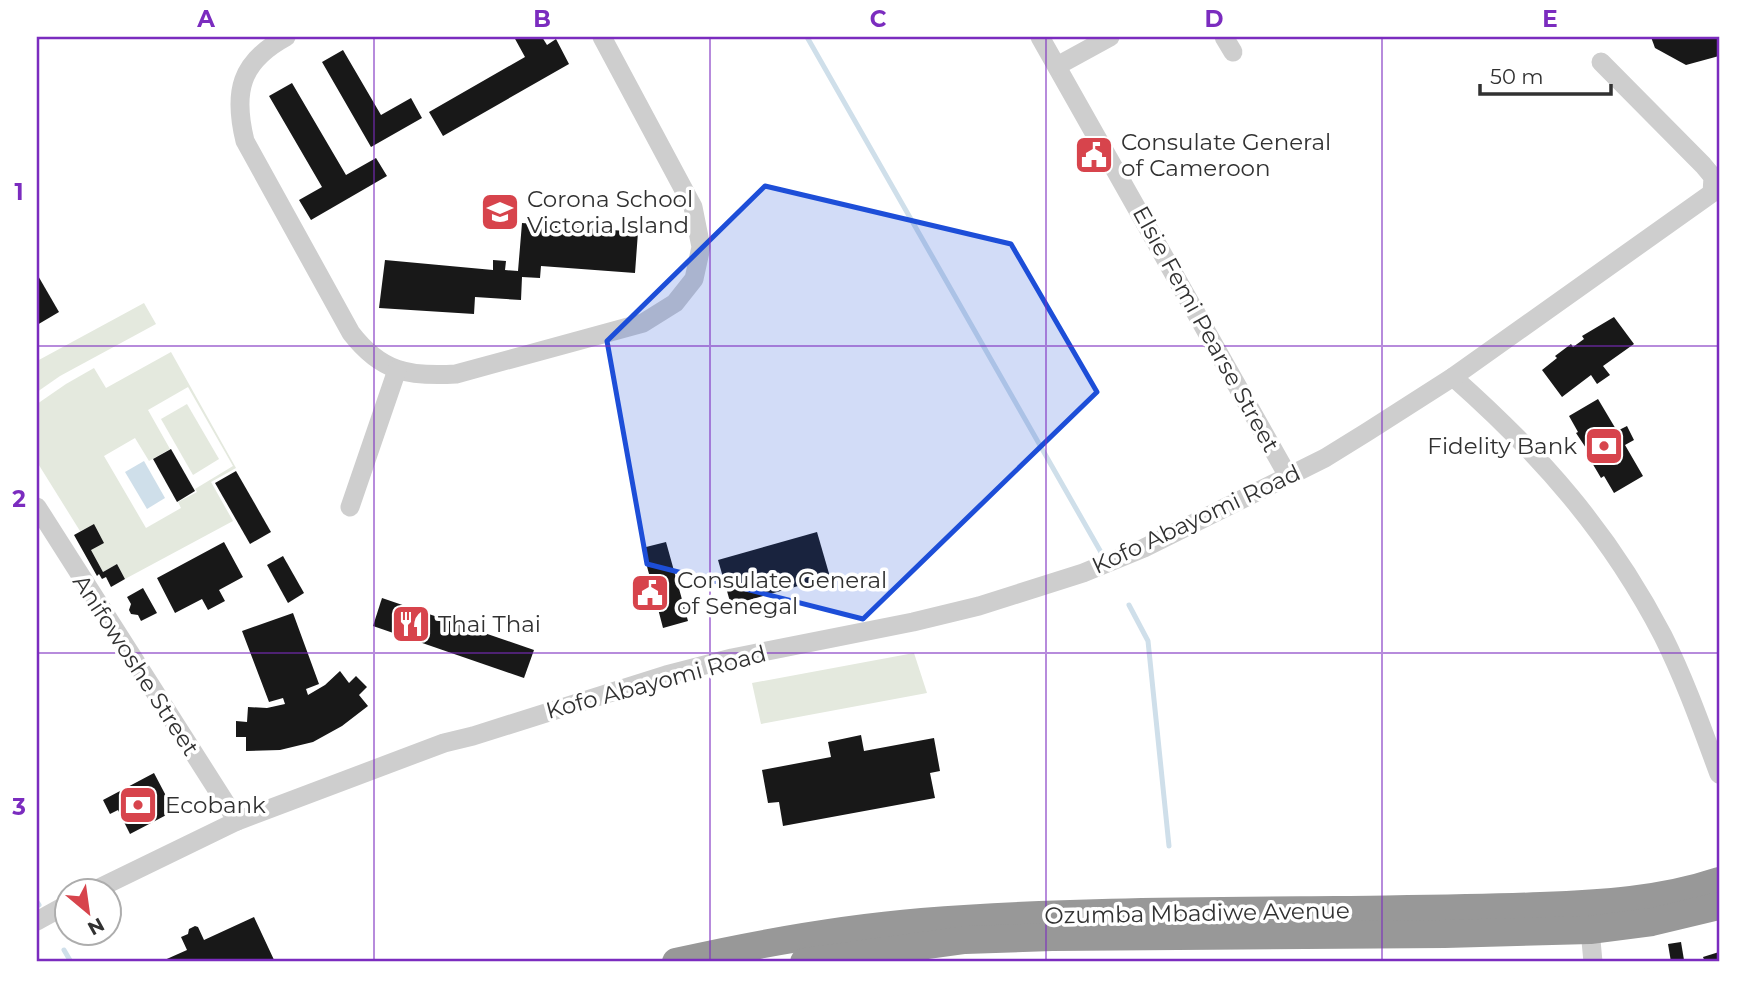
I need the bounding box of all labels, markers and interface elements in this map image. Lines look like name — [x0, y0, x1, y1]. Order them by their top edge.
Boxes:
text: A — [196, 5, 215, 33]
text: B — [533, 5, 551, 33]
text: C — [870, 5, 887, 33]
text: D — [1205, 5, 1224, 33]
text: E — [1542, 5, 1558, 33]
scale bar — [1480, 52, 1611, 96]
text: 50 m — [1490, 64, 1544, 89]
place label: Consulate General of Cameroon — [1121, 128, 1331, 182]
public building icon: Consulate General of Cameroon — [1073, 134, 1115, 176]
text: 1 — [14, 178, 24, 206]
place label: Corona School Victoria Island — [527, 185, 693, 239]
school or university icon: Corona School Victoria Island — [479, 191, 521, 233]
street label: Elsie Femi Pearse Street — [1127, 201, 1285, 457]
bank icon: Fidelity Bank — [1583, 425, 1625, 467]
place label: Fidelity Bank — [1427, 432, 1577, 460]
street label: Kofo Abayomi Road — [1087, 458, 1305, 580]
text: 2 — [12, 485, 26, 513]
place label: Consulate General of Senegal — [677, 566, 887, 620]
street label: Anifowoshe Street — [67, 569, 205, 761]
public building icon: Consulate General of Senegal — [629, 572, 671, 614]
restaurant icon: Thai Thai — [390, 603, 432, 645]
place label: Thai Thai — [438, 610, 541, 638]
street label: Kofo Abayomi Road — [543, 639, 769, 725]
bank icon: Ecobank — [117, 784, 159, 826]
place label: Ecobank — [165, 791, 266, 819]
text: 3 — [11, 793, 26, 821]
north arrow — [52, 876, 122, 946]
street label: Ozumba Mbadiwe Avenue — [1044, 896, 1350, 930]
text: N — [84, 913, 108, 940]

